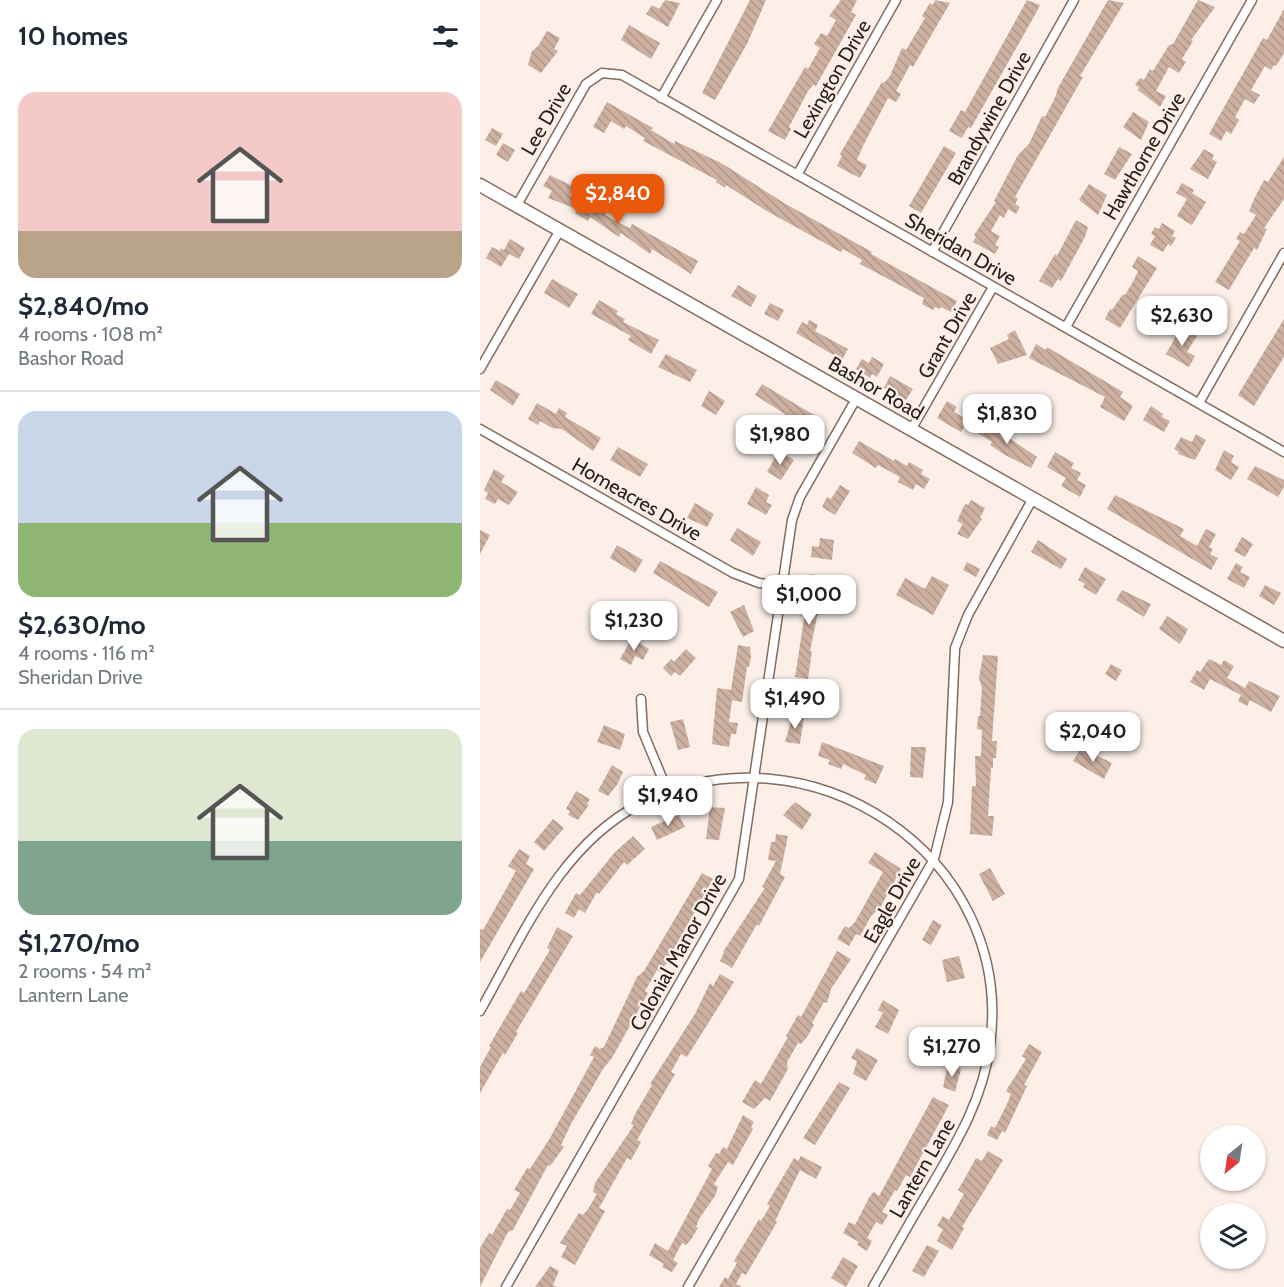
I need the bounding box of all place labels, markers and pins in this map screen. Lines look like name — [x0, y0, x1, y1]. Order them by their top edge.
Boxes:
pin: $2,840 — [569, 174, 667, 225]
pin: $2,630 — [1133, 296, 1231, 347]
pin: $1,830 — [958, 394, 1056, 445]
pin: $1,980 — [731, 415, 829, 466]
pin: $1,000 — [760, 575, 858, 626]
pin: $1,230 — [585, 601, 683, 652]
pin: $1,490 — [746, 679, 844, 730]
pin: $2,040 — [1044, 712, 1142, 763]
pin: $1,940 — [619, 776, 717, 827]
pin: $1,270 — [903, 1027, 1001, 1078]

